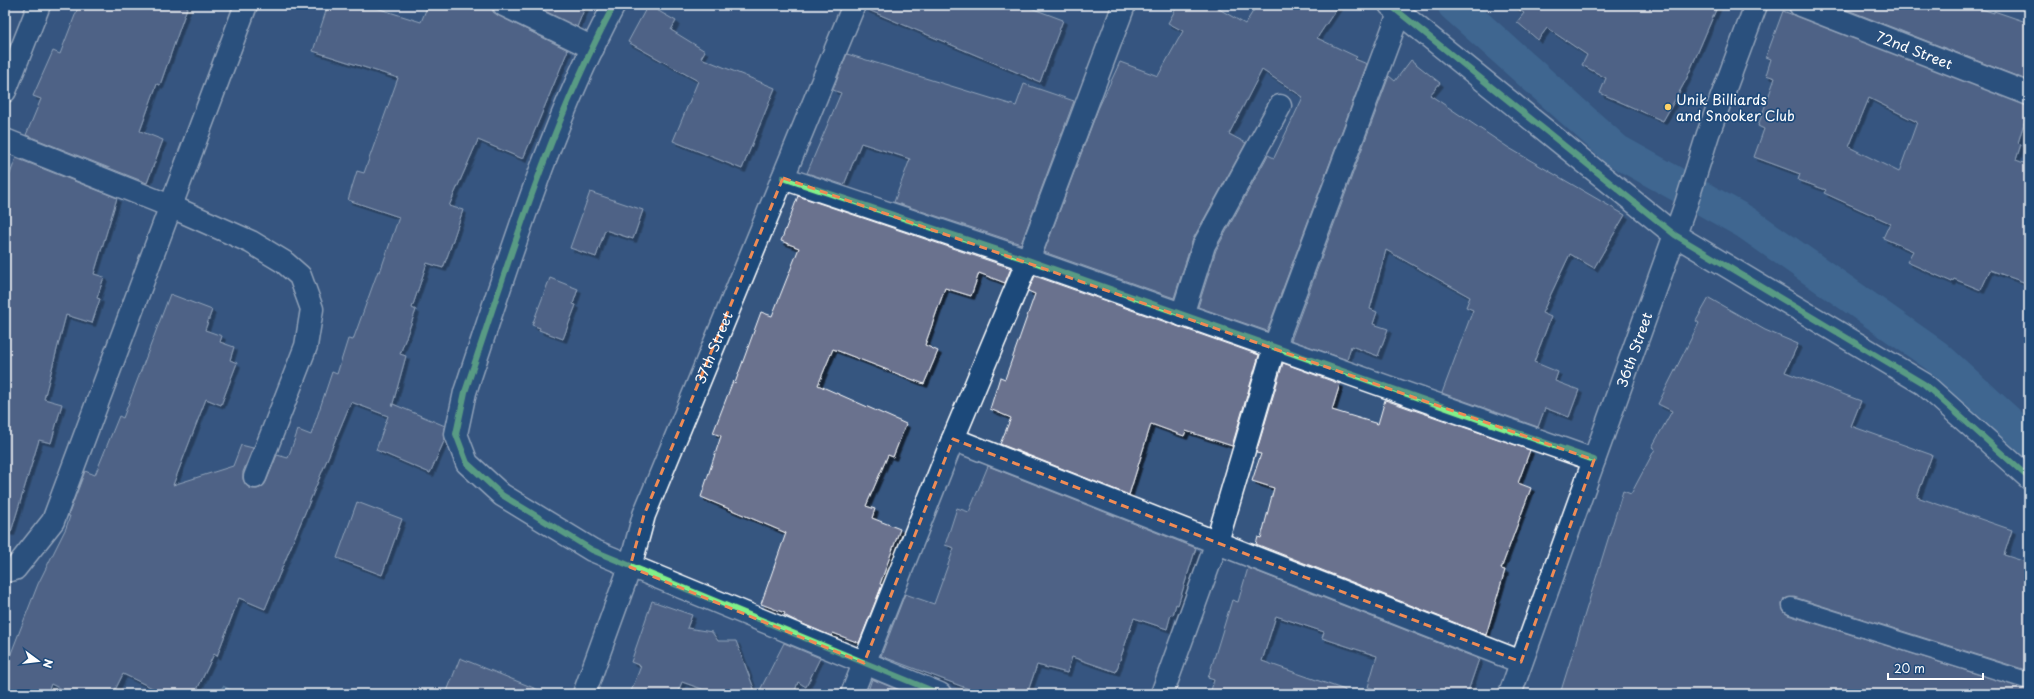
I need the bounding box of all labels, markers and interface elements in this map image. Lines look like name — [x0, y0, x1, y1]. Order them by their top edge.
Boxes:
street label: 72nd Street — [1873, 25, 1956, 74]
place label: Unik Billiards and Snooker Club — [1676, 89, 1795, 126]
marker: Unik Billiards and Snooker Club — [1663, 102, 1673, 112]
street label: 37th Street — [689, 308, 737, 387]
street label: 36th Street — [1611, 309, 1657, 390]
north arrow — [18, 641, 58, 681]
scale bar — [1888, 655, 1983, 681]
text: N — [39, 657, 57, 670]
text: 20 m — [1894, 659, 1925, 677]

